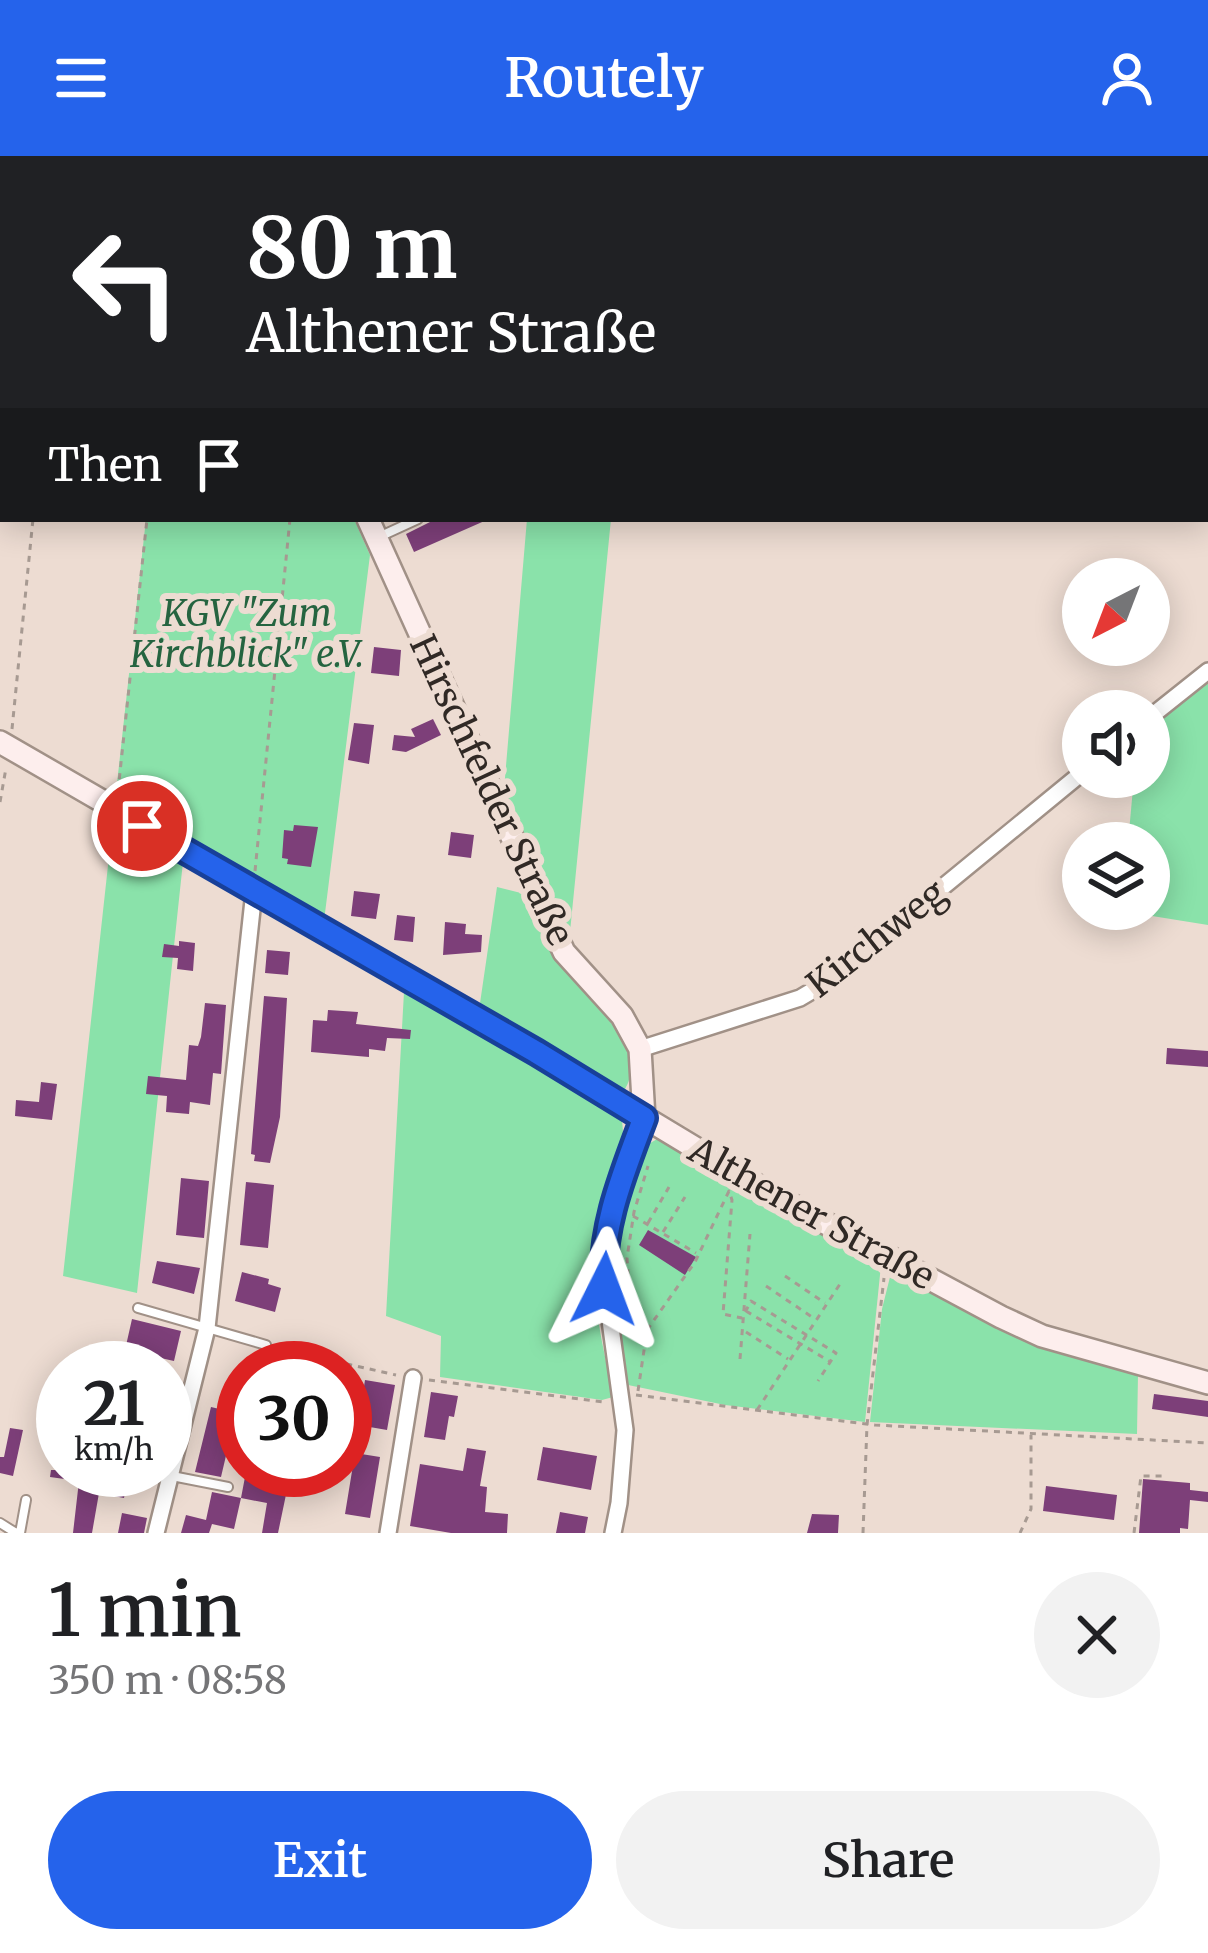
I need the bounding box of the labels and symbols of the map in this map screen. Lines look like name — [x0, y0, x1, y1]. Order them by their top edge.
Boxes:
north arrow — [1062, 558, 1170, 666]
park label: KGV "Zum Kirchblick" e.V. — [129, 591, 364, 677]
street label: Hirschfelder Straße — [400, 628, 583, 952]
pin — [91, 775, 193, 877]
street label: Kirchweg — [798, 870, 955, 1007]
street label: Althener Straße — [680, 1127, 942, 1299]
position arrow — [541, 1226, 667, 1352]
speed limit sign: 30 — [216, 1341, 372, 1497]

